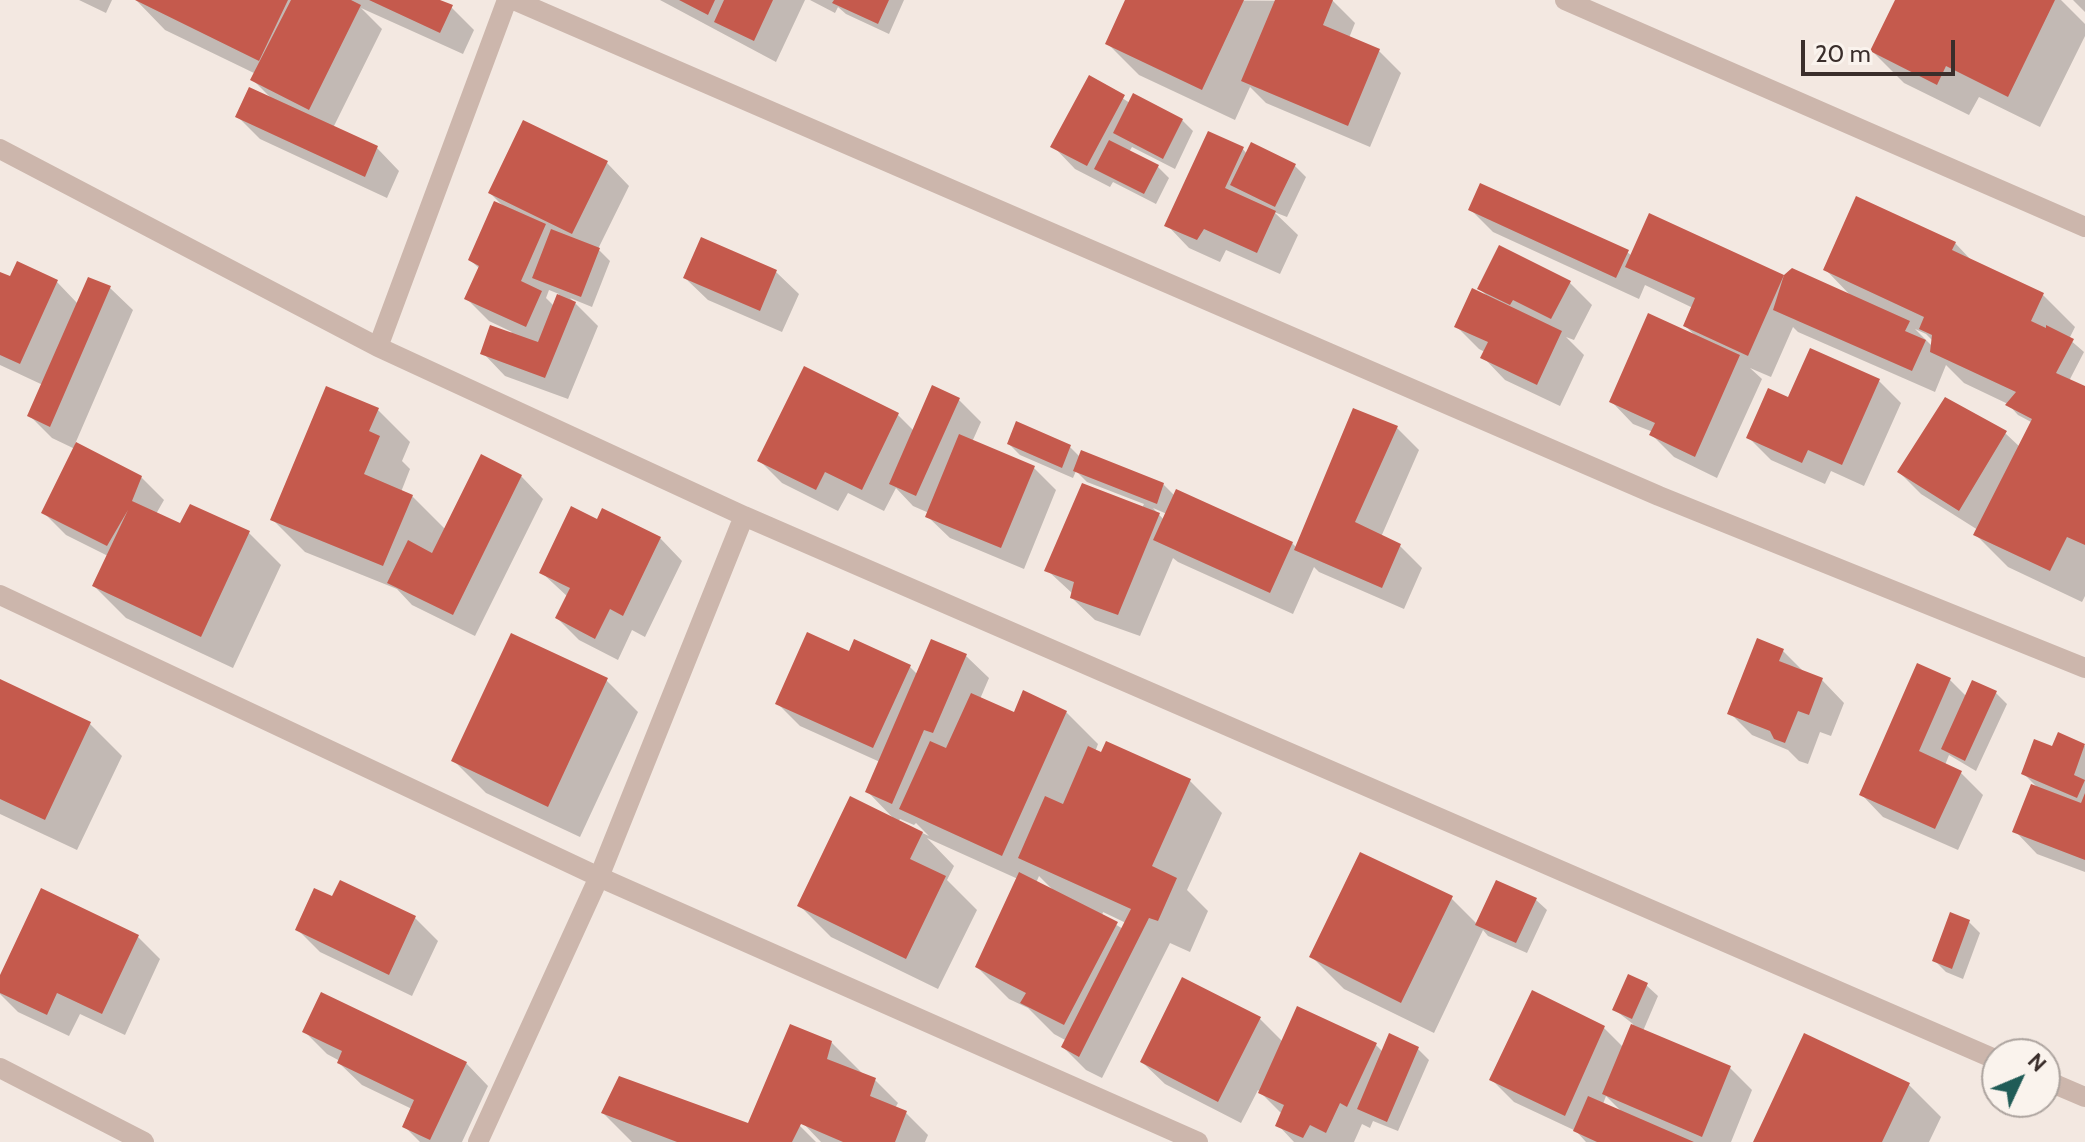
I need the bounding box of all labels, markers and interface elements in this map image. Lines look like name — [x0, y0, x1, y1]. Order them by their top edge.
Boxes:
scale bar — [1805, 24, 1959, 74]
text: 20 m — [1815, 39, 1871, 68]
north arrow — [1981, 1038, 2061, 1118]
text: N — [2022, 1047, 2052, 1077]

